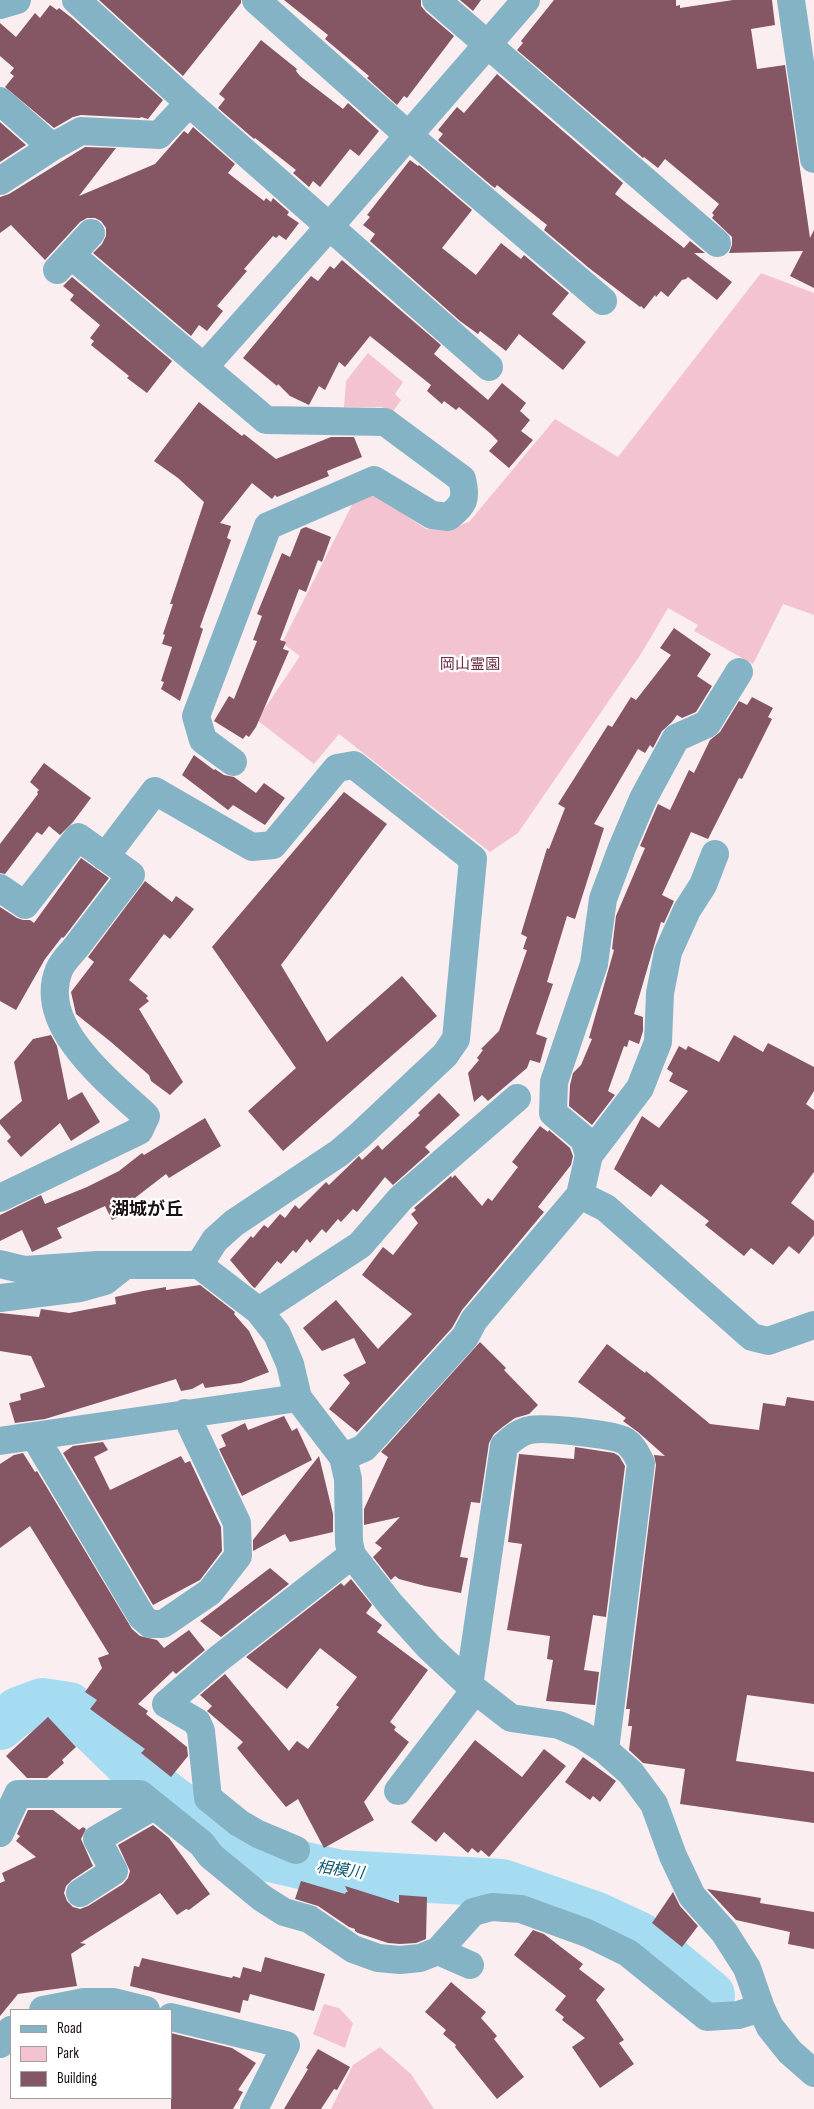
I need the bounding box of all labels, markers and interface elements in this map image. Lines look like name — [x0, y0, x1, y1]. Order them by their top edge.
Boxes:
park label: 岡山霊園 — [440, 656, 500, 674]
district label: 湖城が丘 — [111, 1199, 183, 1221]
water label: 相模川 — [315, 1858, 365, 1884]
legend — [10, 2009, 172, 2099]
text: Road — [57, 2019, 82, 2038]
text: Park — [57, 2044, 79, 2063]
text: Building — [57, 2069, 97, 2088]

